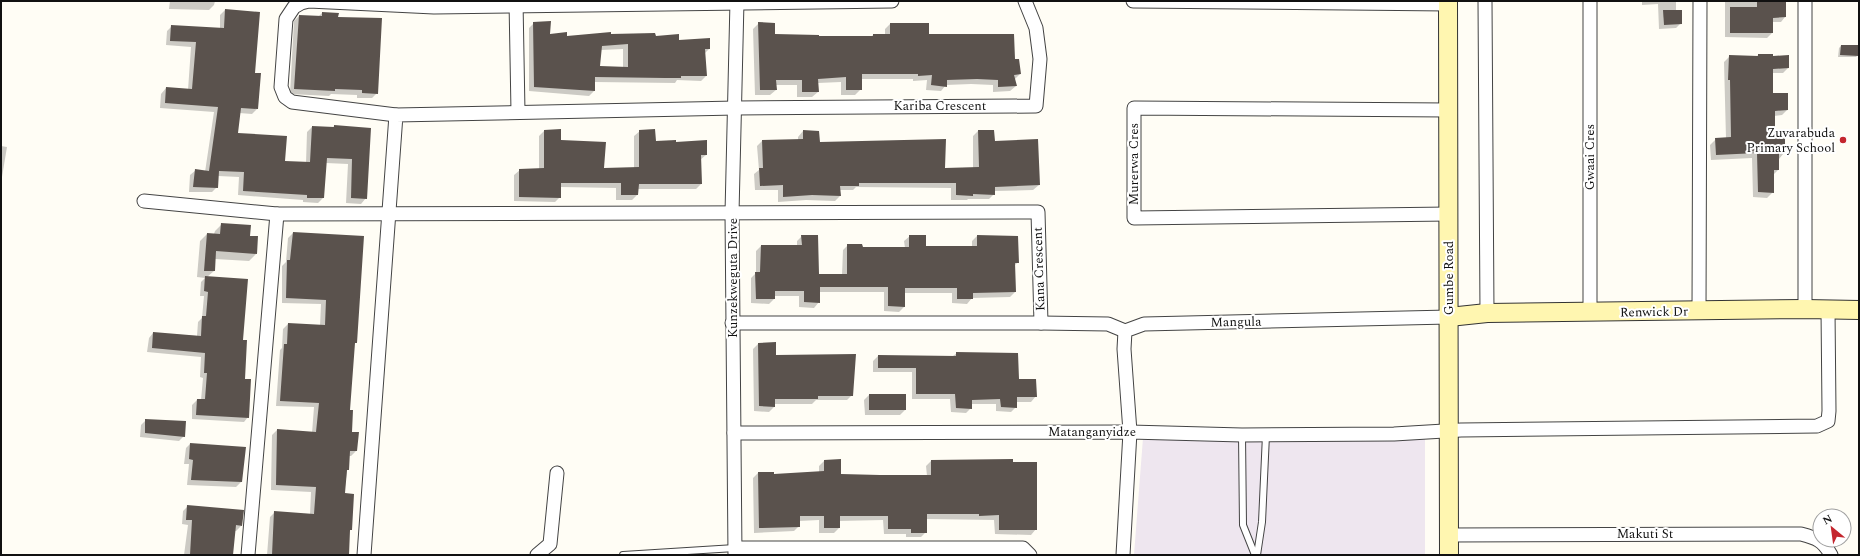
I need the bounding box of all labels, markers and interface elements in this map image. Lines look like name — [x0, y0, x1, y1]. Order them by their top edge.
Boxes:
street label: Kariba Crescent — [894, 96, 987, 116]
street label: Murerwa Cres — [1124, 123, 1144, 205]
place label: Zuvarabuda Primary School — [1747, 123, 1836, 158]
street label: Gwaai Cres — [1580, 124, 1600, 190]
marker: Zuvarabuda Primary School — [1838, 135, 1848, 145]
street label: Kunzekweguta Drive — [723, 218, 743, 338]
street label: Kana Crescent — [1028, 226, 1050, 311]
street label: Gumbe Road — [1439, 241, 1459, 315]
street label: Renwick Dr — [1620, 301, 1688, 323]
street label: Mangula — [1210, 312, 1262, 332]
street label: Matanganyidze — [1048, 422, 1136, 442]
north arrow — [1812, 508, 1852, 548]
text: N — [1819, 510, 1835, 529]
street label: Makuti St — [1617, 524, 1674, 544]

